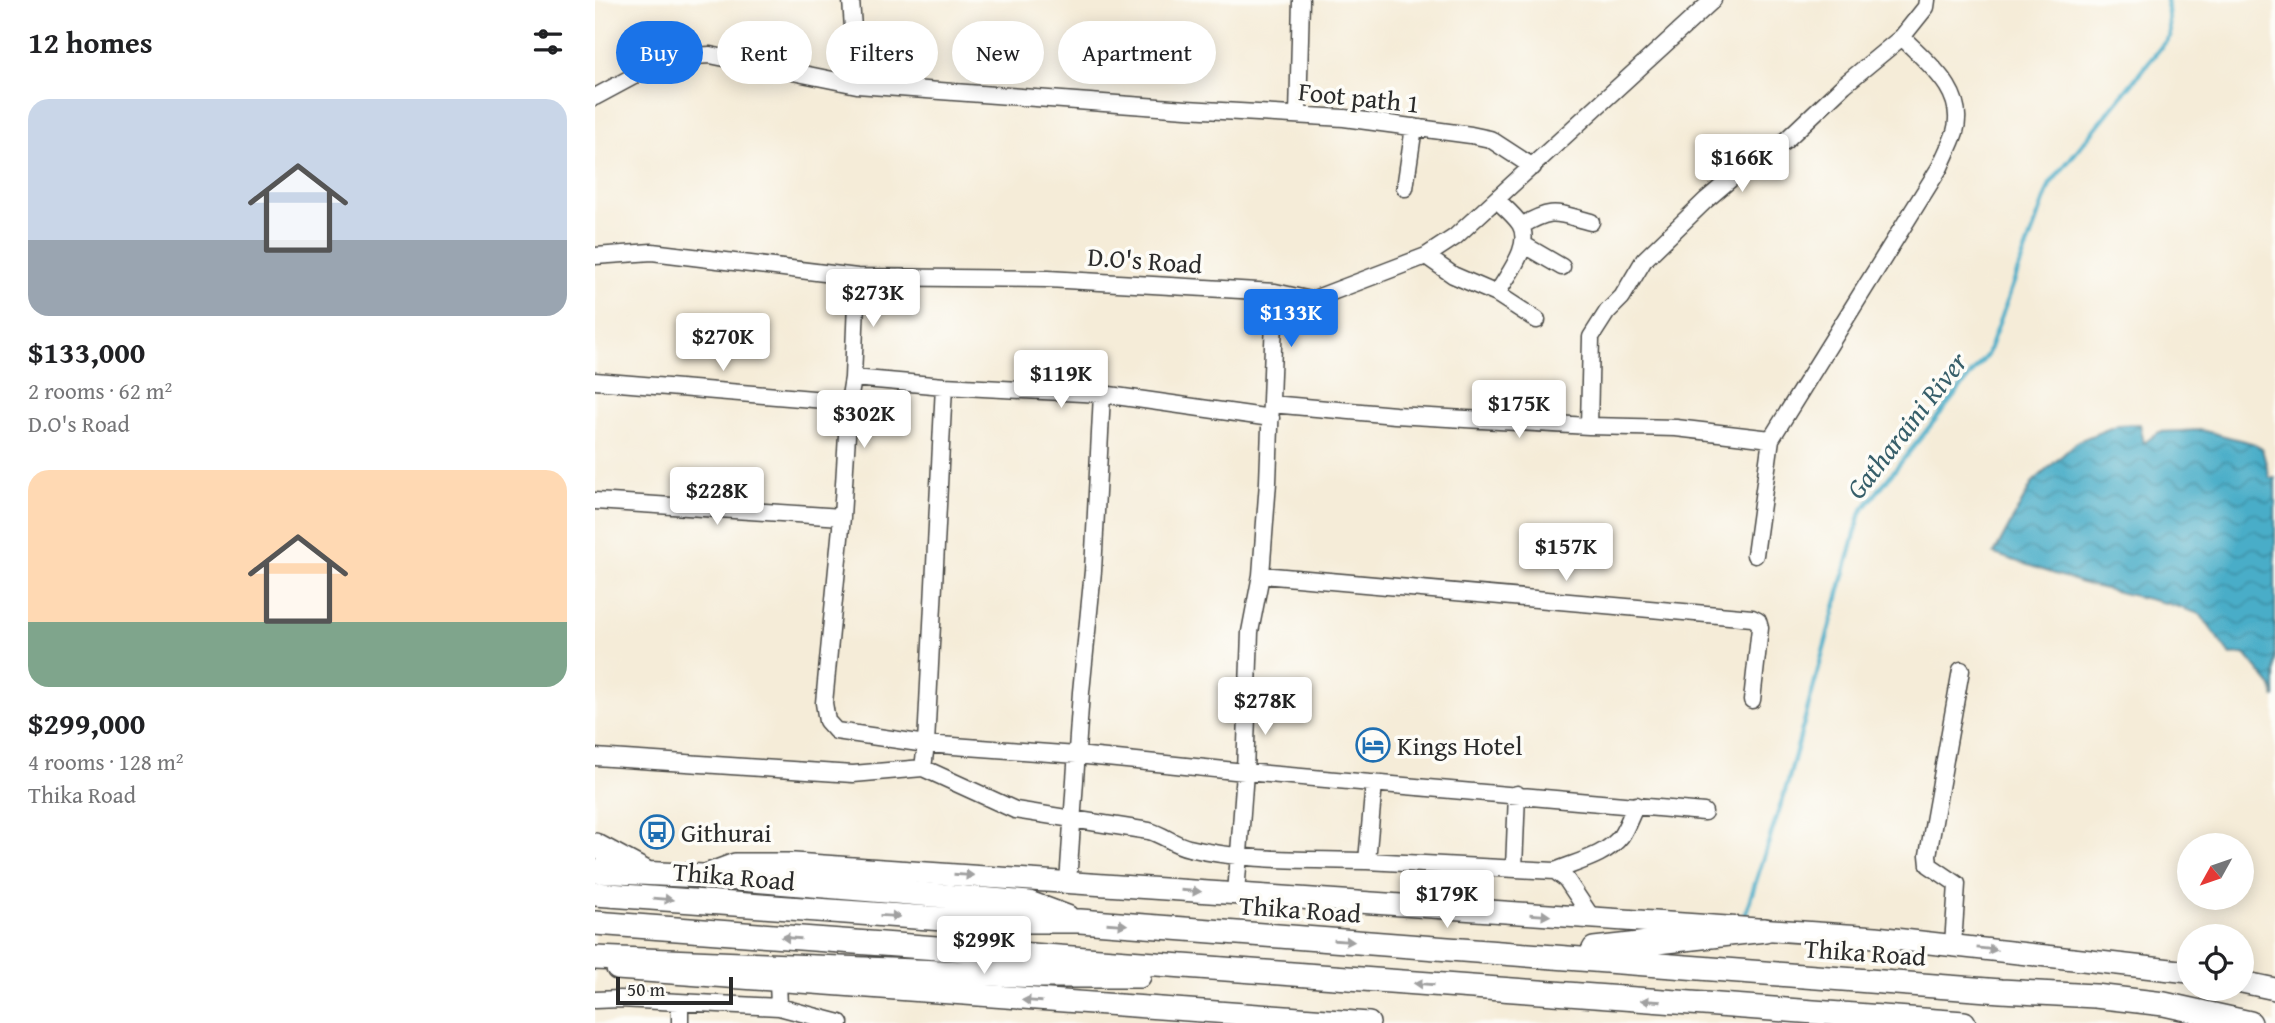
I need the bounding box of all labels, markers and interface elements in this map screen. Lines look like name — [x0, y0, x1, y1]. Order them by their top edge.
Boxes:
text: 12 homes — [28, 20, 153, 64]
chip: Buy — [616, 21, 703, 84]
chip: Rent — [717, 21, 812, 84]
chip: Filters — [826, 21, 938, 84]
chip: New — [952, 21, 1044, 84]
chip: Apartment — [1058, 21, 1216, 84]
icon: filters — [529, 23, 567, 61]
street label: Foot path 1 — [1297, 71, 1421, 123]
pin: $166K — [1693, 134, 1791, 194]
text: $166K — [1711, 140, 1773, 173]
icon: home — [235, 145, 361, 271]
street label: D.O's Road — [1086, 237, 1204, 283]
pin: $273K — [824, 270, 922, 329]
text: $273K — [842, 275, 904, 308]
pin: $133K — [1242, 290, 1340, 349]
text: $133K — [1260, 295, 1322, 328]
pin: $270K — [674, 314, 772, 373]
text: $270K — [692, 319, 754, 352]
text: $133,000 — [28, 330, 145, 374]
water label: Gatharaini River — [1835, 342, 1978, 507]
pin: $119K — [1012, 350, 1110, 410]
text: $119K — [1030, 356, 1092, 389]
text: 2 rooms · 62 m² — [28, 374, 172, 407]
pin: $175K — [1470, 380, 1568, 440]
text: $175K — [1488, 386, 1550, 419]
pin: $302K — [815, 391, 913, 450]
text: $302K — [833, 396, 895, 429]
text: D.O's Road — [28, 407, 130, 440]
pin: $228K — [668, 468, 766, 527]
text: $228K — [686, 473, 748, 506]
icon: home — [235, 516, 361, 642]
pin: $157K — [1517, 524, 1615, 583]
text: $157K — [1535, 529, 1597, 562]
pin: $278K — [1216, 678, 1314, 737]
text: $278K — [1234, 683, 1296, 716]
text: $299,000 — [28, 701, 145, 745]
hotel icon: Kings Hotel — [1354, 726, 1392, 764]
place label: Kings Hotel — [1397, 726, 1522, 765]
text: 4 rooms · 128 m² — [28, 745, 183, 778]
text: Thika Road — [28, 778, 136, 811]
bus stop icon: Githurai — [638, 813, 676, 851]
place label: Githurai — [681, 813, 772, 852]
north arrow — [2177, 833, 2254, 910]
map controls — [2177, 833, 2254, 1001]
street label: Thika Road — [671, 851, 797, 901]
one-way arrow — [954, 870, 976, 881]
pin: $179K — [1398, 870, 1496, 930]
text: $179K — [1416, 876, 1478, 909]
street label: Thika Road — [1238, 885, 1362, 933]
one-way arrow — [1180, 886, 1202, 897]
one-way arrow — [652, 894, 674, 905]
one-way arrow — [1530, 910, 1552, 921]
one-way arrow — [879, 911, 901, 922]
pin: $299K — [935, 916, 1033, 976]
one-way arrow — [1106, 919, 1128, 930]
text: $299K — [953, 922, 1015, 955]
button: locate — [2177, 924, 2254, 1001]
street label: Thika Road — [1803, 928, 1927, 976]
one-way arrow — [780, 932, 802, 943]
one-way arrow — [1333, 936, 1355, 947]
one-way arrow — [1976, 944, 1998, 955]
scale bar — [616, 974, 733, 1006]
text: 50 m — [627, 975, 665, 1003]
one-way arrow — [1413, 978, 1435, 989]
one-way arrow — [1021, 995, 1043, 1006]
one-way arrow — [1640, 995, 1662, 1006]

